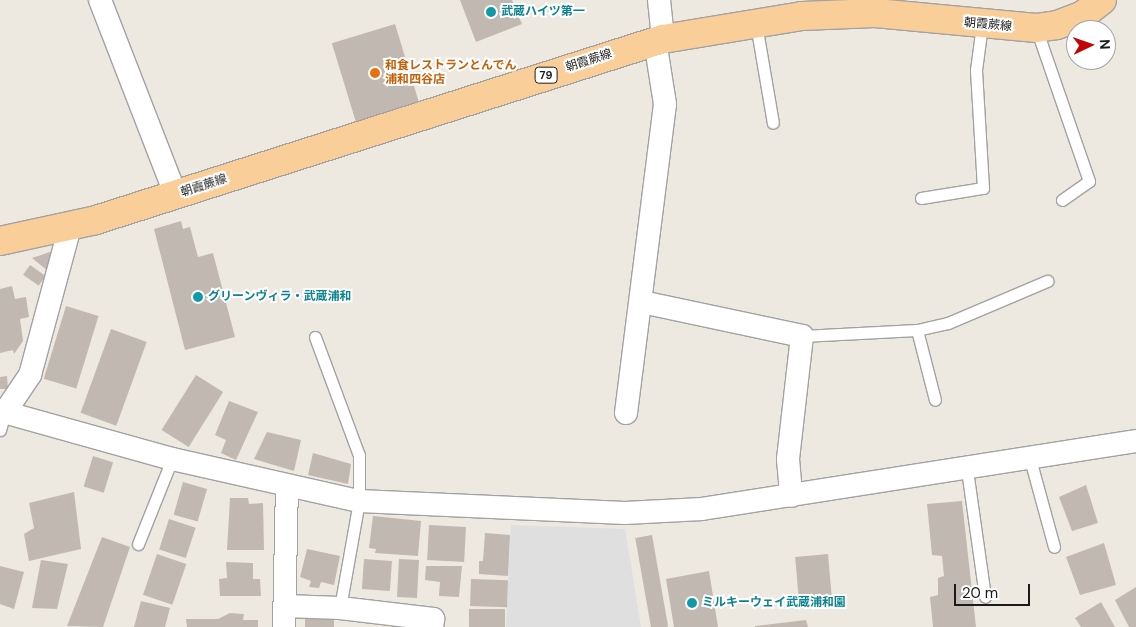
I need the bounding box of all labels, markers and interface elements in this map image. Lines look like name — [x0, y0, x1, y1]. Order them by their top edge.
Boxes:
place label: 武蔵ハイツ第一 — [501, 5, 585, 19]
marker: 武蔵ハイツ第一 — [485, 6, 497, 18]
street label: 朝霞蕨線 — [963, 16, 1013, 34]
north arrow — [1066, 20, 1116, 70]
text: N — [1096, 39, 1114, 50]
street label: 朝霞蕨線 — [564, 47, 614, 75]
place label: 和食レストランとんでん 浦和四谷店 — [385, 59, 517, 87]
road number: 79 — [534, 66, 558, 84]
marker: 和食レストランとんでん 浦和四谷店 — [369, 67, 381, 79]
street label: 朝霞蕨線 — [179, 172, 229, 200]
place label: グリーンヴィラ・武蔵浦和 — [208, 290, 352, 304]
marker: グリーンヴィラ・武蔵浦和 — [192, 291, 204, 303]
scale bar — [956, 574, 1032, 606]
text: 20 m — [962, 583, 998, 603]
place label: ミルキーウェイ武蔵浦和園 — [702, 596, 846, 610]
marker: ミルキーウェイ武蔵浦和園 — [686, 597, 698, 609]

